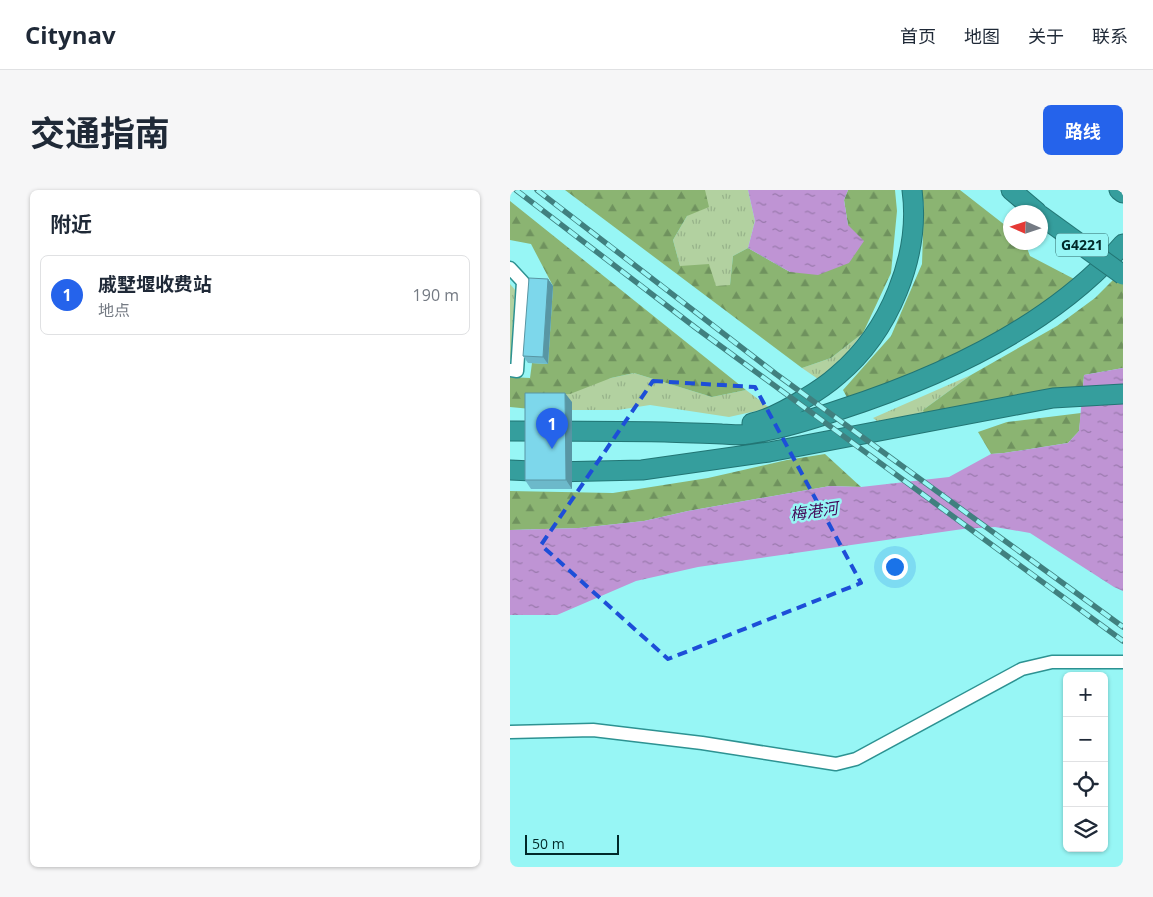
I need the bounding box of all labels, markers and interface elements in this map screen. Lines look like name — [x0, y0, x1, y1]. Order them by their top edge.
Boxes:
text: Citynav — [25, 18, 116, 51]
text: 首页 — [900, 24, 936, 48]
text: 地图 — [964, 24, 1000, 48]
text: 关于 — [1028, 24, 1064, 48]
text: 联系 — [1092, 24, 1128, 48]
button: 路线 — [1043, 105, 1123, 155]
text: 交通指南 — [30, 109, 170, 156]
north arrow — [1003, 205, 1048, 250]
text: 附近 — [50, 210, 92, 238]
road number: G4221 — [1056, 234, 1108, 256]
text: 戚墅堰收费站 — [98, 271, 212, 297]
text: 1 — [62, 284, 72, 306]
text: 190 m — [413, 284, 459, 306]
text: 地点 — [98, 299, 130, 321]
pin: 1 — [536, 408, 568, 449]
water label: 梅港河 — [789, 496, 842, 525]
your location — [882, 554, 908, 580]
map controls — [1063, 672, 1108, 852]
button: + — [1063, 672, 1108, 717]
button: − — [1063, 717, 1108, 762]
button: locate — [1063, 762, 1108, 807]
button: layers — [1063, 807, 1108, 852]
scale bar — [525, 832, 619, 855]
text: 50 m — [532, 834, 565, 853]

